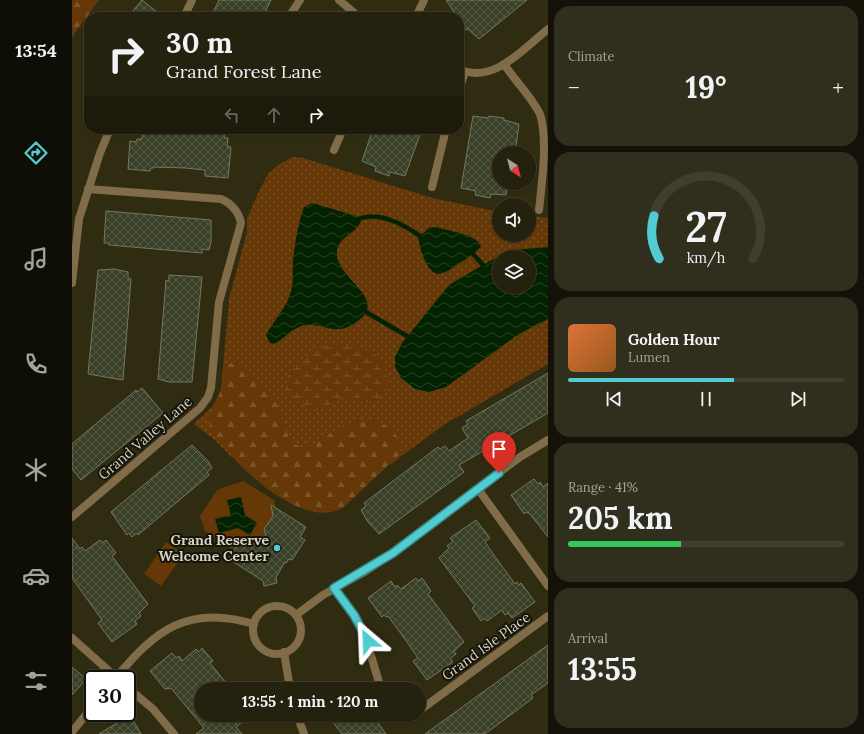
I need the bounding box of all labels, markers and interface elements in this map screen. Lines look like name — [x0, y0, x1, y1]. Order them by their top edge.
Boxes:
text: 30 m — [166, 25, 233, 61]
icon: right — [100, 28, 152, 80]
text: 13:54 — [15, 39, 57, 62]
text: Climate — [568, 48, 615, 65]
text: Grand Forest Lane — [166, 60, 321, 83]
text: 19° — [686, 68, 726, 106]
text: − — [568, 73, 580, 101]
text: + — [832, 73, 844, 101]
icon: left — [221, 104, 243, 126]
icon: ahead — [263, 104, 285, 126]
icon: right — [305, 104, 327, 126]
icon: directions — [22, 139, 50, 167]
north arrow — [492, 146, 536, 190]
map controls — [492, 146, 536, 294]
button: sound — [492, 198, 536, 242]
text: 27 — [685, 200, 727, 253]
icon: music — [22, 245, 50, 273]
text: km/h — [687, 249, 726, 268]
button: layers — [492, 250, 536, 294]
text: Golden Hour — [628, 330, 720, 349]
text: Lumen — [628, 349, 670, 366]
icon: phone — [22, 350, 50, 378]
icon: previous — [603, 388, 625, 410]
icon: pause — [695, 388, 717, 410]
icon: next — [787, 388, 809, 410]
street label: Grand Valley Lane — [94, 392, 196, 484]
pin — [482, 432, 516, 473]
icon: arrive — [488, 438, 510, 460]
icon: climate — [22, 456, 50, 484]
text: Range · 41% — [568, 479, 638, 496]
text: 205 km — [568, 499, 673, 537]
place label: Grand Reserve Welcome Center — [159, 531, 269, 565]
marker: Grand Reserve Welcome Center — [272, 543, 282, 553]
icon: car — [22, 562, 50, 590]
street label: Grand Isle Place — [438, 608, 534, 684]
position arrow — [347, 620, 389, 662]
text: Arrival — [568, 630, 608, 647]
text: 13:55 — [568, 650, 637, 688]
icon: filters — [22, 667, 50, 695]
speed limit sign: 30 — [84, 670, 136, 722]
text: 13:55 · 1 min · 120 m — [242, 692, 378, 711]

